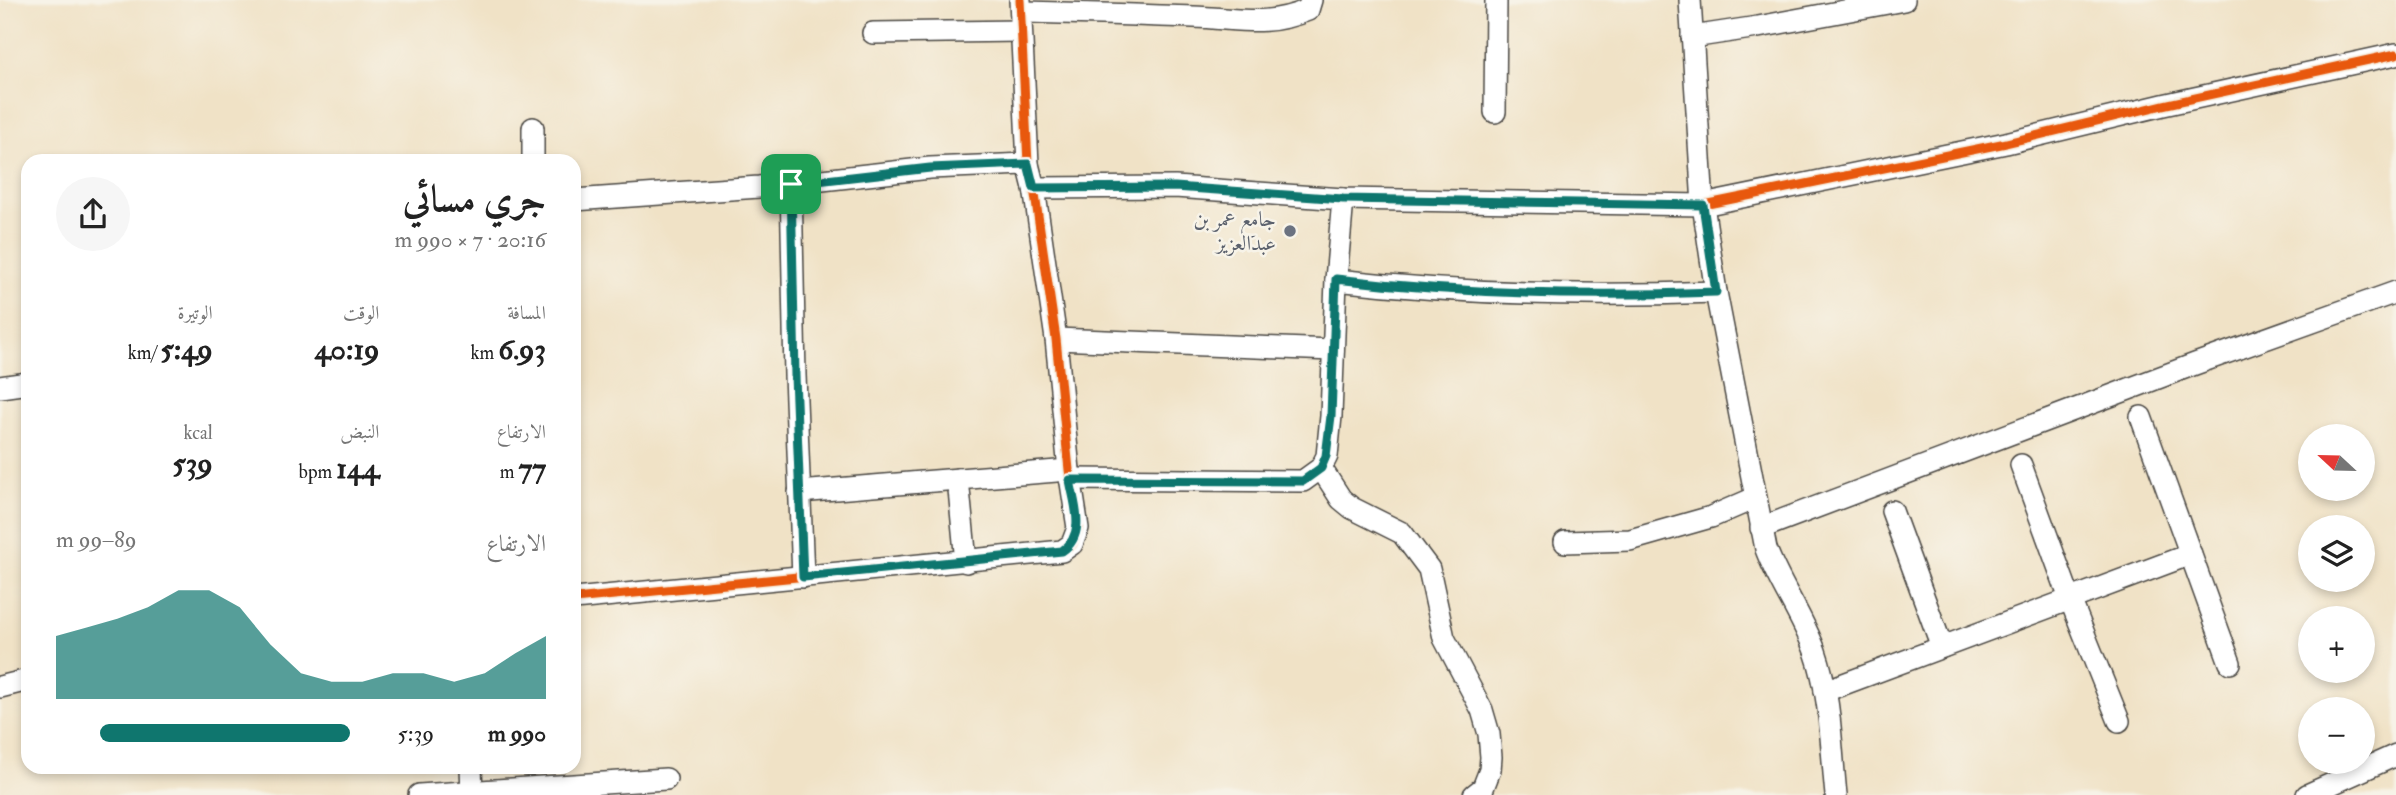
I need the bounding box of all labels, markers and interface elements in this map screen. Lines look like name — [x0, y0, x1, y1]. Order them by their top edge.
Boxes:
pin — [761, 154, 821, 214]
icon: arrive — [772, 165, 810, 203]
text: جري مسائي — [403, 175, 546, 223]
button: share — [56, 177, 130, 251]
place label: جامع عمر بن عبدالعزيز — [1193, 206, 1276, 257]
marker: جامع عمر بن عبدالعزيز — [1282, 223, 1298, 239]
text: 20:16 · 7 × 990 m — [395, 225, 546, 254]
text: الوتيرة — [178, 301, 213, 325]
text: الوقت — [343, 301, 379, 325]
text: المسافة — [507, 301, 546, 325]
text: 5:49 — [161, 331, 213, 368]
text: 40:19 — [314, 331, 379, 368]
text: 6.93 — [498, 331, 546, 368]
text: /km — [128, 341, 161, 365]
text: km — [470, 341, 498, 365]
text: النبض — [340, 420, 379, 444]
text: الارتفاع — [497, 420, 546, 444]
text: kcal — [184, 421, 213, 445]
north arrow — [2298, 424, 2375, 500]
map controls — [2298, 424, 2375, 774]
text: 539 — [173, 445, 213, 482]
text: 144 — [336, 450, 379, 487]
text: 77 — [518, 450, 546, 487]
text: bpm — [299, 460, 336, 484]
text: m — [500, 460, 518, 484]
button: layers — [2298, 515, 2375, 592]
text: 89–99 m — [56, 525, 136, 554]
text: الارتفاع — [486, 529, 546, 558]
button: + — [2298, 606, 2375, 683]
button: − — [2298, 697, 2375, 774]
text: 5:39 — [398, 719, 434, 748]
text: 990 m — [488, 719, 546, 748]

